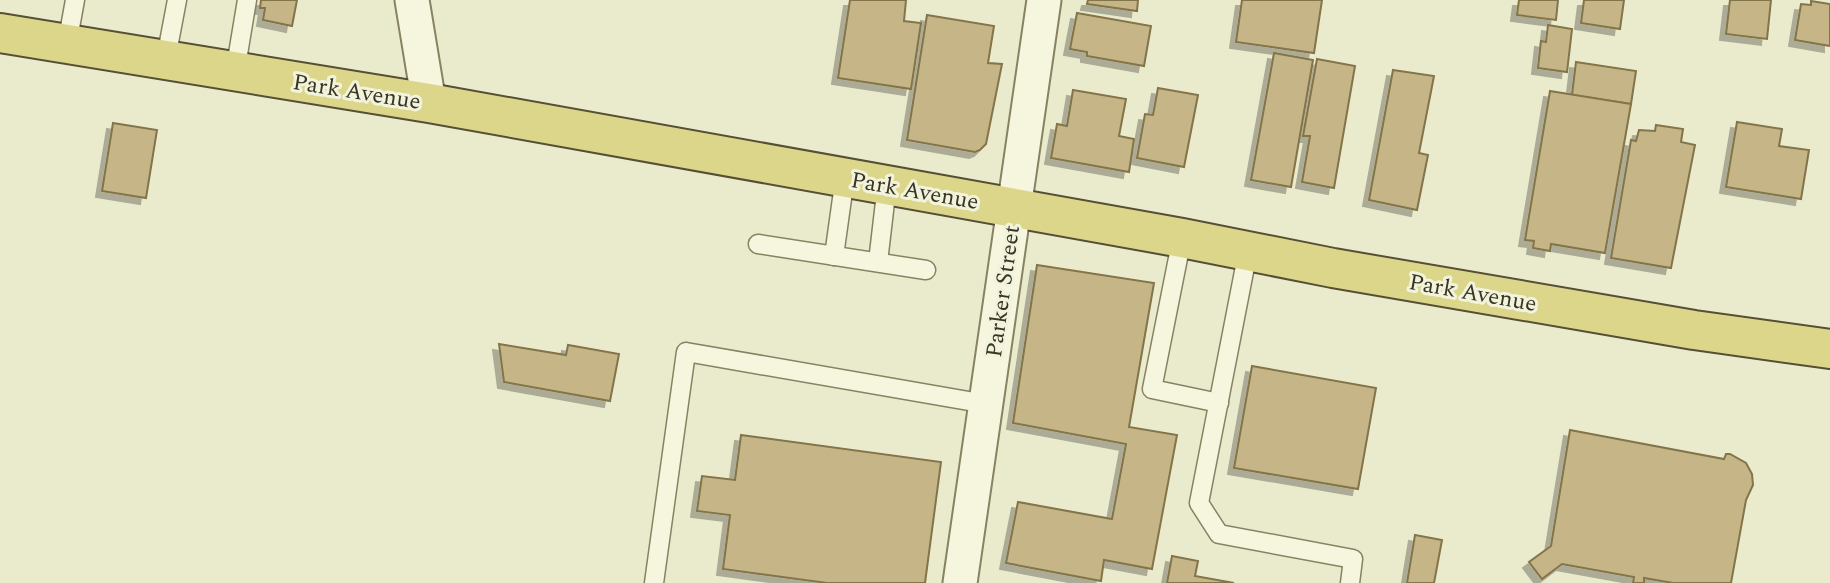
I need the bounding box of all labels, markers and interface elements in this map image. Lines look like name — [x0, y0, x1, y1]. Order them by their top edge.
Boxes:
street label: Park Avenue — [290, 65, 423, 120]
street label: Park Avenue — [848, 163, 981, 220]
street label: Parker Street — [977, 223, 1030, 360]
street label: Park Avenue — [1406, 265, 1539, 322]

